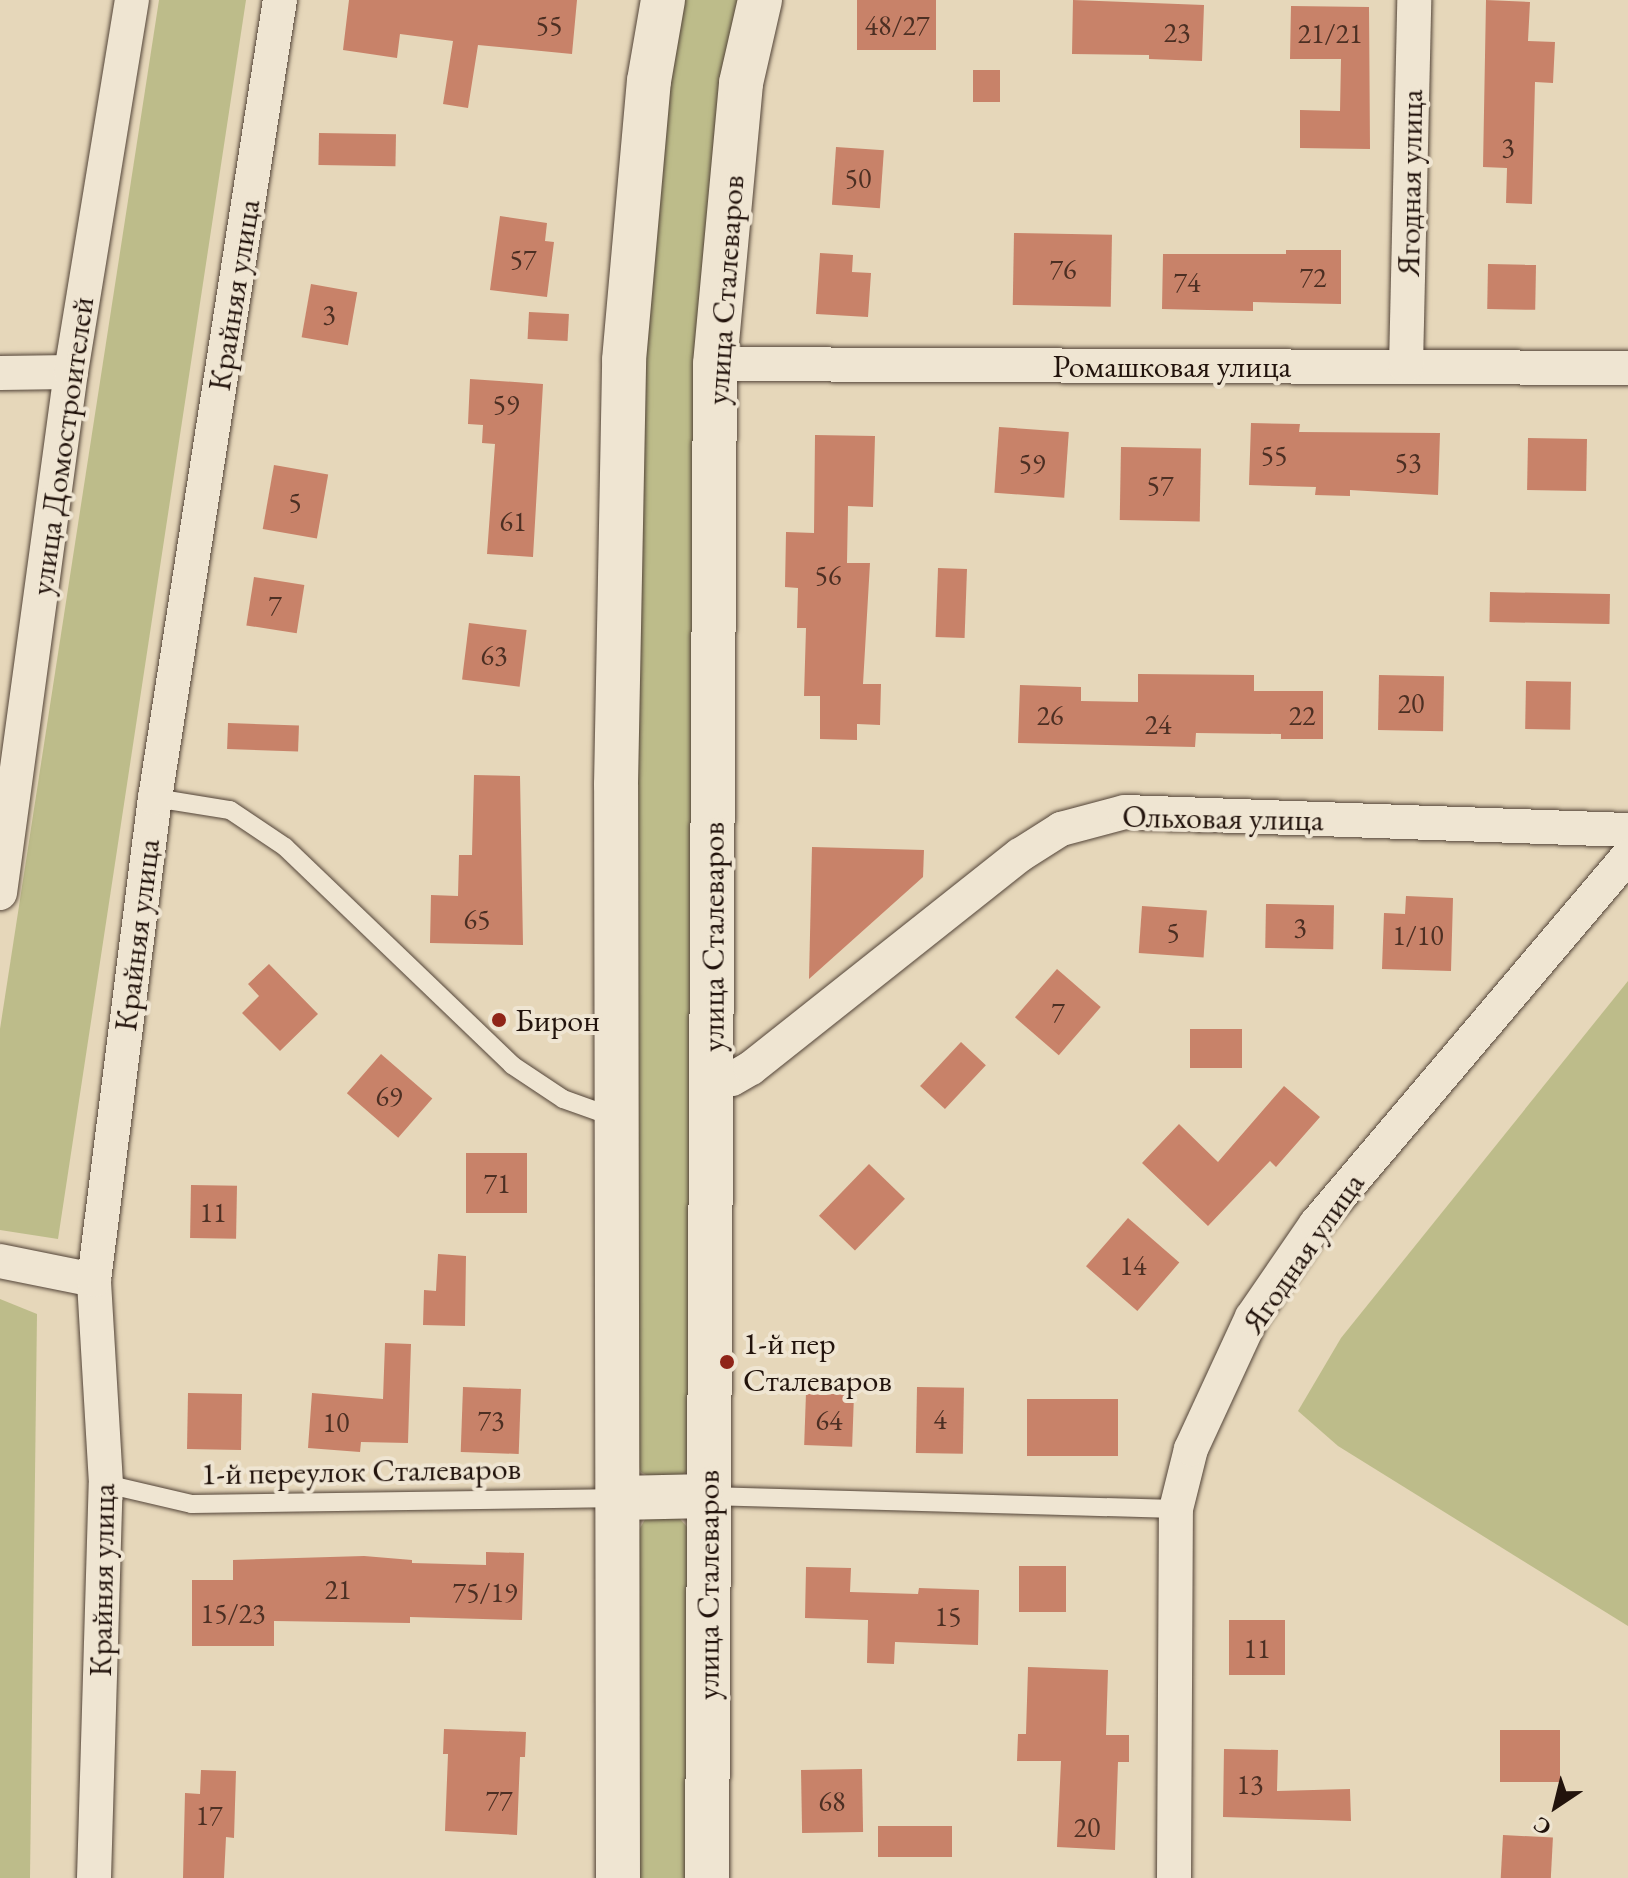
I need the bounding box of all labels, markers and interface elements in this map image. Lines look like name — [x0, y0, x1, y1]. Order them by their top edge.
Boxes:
house number: 55 — [536, 8, 562, 42]
house number: 48/27 — [865, 8, 929, 42]
house number: 23 — [1164, 15, 1190, 49]
house number: 21/21 — [1298, 16, 1362, 50]
street label: Ягодная улица — [1389, 89, 1431, 277]
house number: 3 — [1501, 130, 1515, 164]
house number: 50 — [845, 161, 871, 195]
street label: улица Сталеваров — [698, 174, 752, 406]
street label: Крайняя улица — [200, 197, 268, 393]
house number: 57 — [510, 242, 536, 276]
house number: 76 — [1050, 252, 1076, 286]
house number: 72 — [1300, 260, 1326, 294]
house number: 74 — [1174, 265, 1200, 299]
street label: улица Домостроителей — [22, 294, 102, 598]
house number: 3 — [322, 297, 336, 331]
street label: Ромашковая улица — [1053, 347, 1291, 385]
house number: 59 — [493, 387, 519, 421]
house number: 55 — [1261, 438, 1287, 472]
house number: 53 — [1395, 445, 1421, 479]
house number: 59 — [1019, 446, 1045, 480]
house number: 57 — [1147, 468, 1173, 502]
house number: 5 — [288, 485, 302, 519]
house number: 61 — [500, 504, 526, 538]
house number: 56 — [815, 558, 841, 592]
house number: 7 — [268, 588, 282, 622]
house number: 63 — [481, 638, 507, 672]
house number: 20 — [1398, 686, 1424, 720]
house number: 26 — [1037, 698, 1063, 732]
house number: 22 — [1289, 698, 1315, 732]
house number: 24 — [1145, 707, 1171, 741]
street label: Ольховая улица — [1122, 797, 1324, 839]
street label: улица Сталеваров — [694, 822, 732, 1052]
street label: Крайняя улица — [106, 837, 168, 1033]
house number: 65 — [464, 902, 490, 936]
house number: 3 — [1293, 910, 1307, 944]
house number: 5 — [1166, 915, 1180, 949]
house number: 1/10 — [1392, 918, 1444, 952]
house number: 7 — [1051, 995, 1065, 1029]
place label: Бирон — [515, 1001, 600, 1039]
marker: Бирон — [490, 1011, 508, 1029]
house number: 69 — [376, 1079, 402, 1113]
street label: Ягодная улица — [1234, 1165, 1372, 1341]
house number: 71 — [484, 1166, 510, 1200]
house number: 11 — [200, 1195, 226, 1229]
house number: 14 — [1120, 1248, 1146, 1282]
place label: 1-й пер Сталеваров — [743, 1325, 892, 1400]
marker: 1-й пер Сталеваров — [718, 1353, 736, 1371]
house number: 4 — [933, 1402, 947, 1436]
house number: 73 — [478, 1403, 504, 1437]
house number: 64 — [816, 1403, 842, 1437]
house number: 10 — [323, 1405, 349, 1439]
street label: 1-й переулок Сталеваров — [201, 1449, 521, 1493]
street label: улица Сталеваров — [689, 1470, 727, 1700]
street label: Крайняя улица — [81, 1483, 123, 1677]
house number: 21 — [325, 1572, 351, 1606]
house number: 75/19 — [453, 1575, 517, 1609]
house number: 15/23 — [201, 1596, 265, 1630]
house number: 15 — [935, 1599, 961, 1633]
house number: 11 — [1244, 1631, 1270, 1665]
north arrow — [1516, 1766, 1596, 1846]
house number: 13 — [1237, 1767, 1263, 1801]
house number: 77 — [486, 1783, 512, 1817]
house number: 68 — [819, 1784, 845, 1818]
house number: 17 — [196, 1798, 222, 1832]
house number: 20 — [1074, 1810, 1100, 1844]
text: С — [1527, 1810, 1557, 1842]

